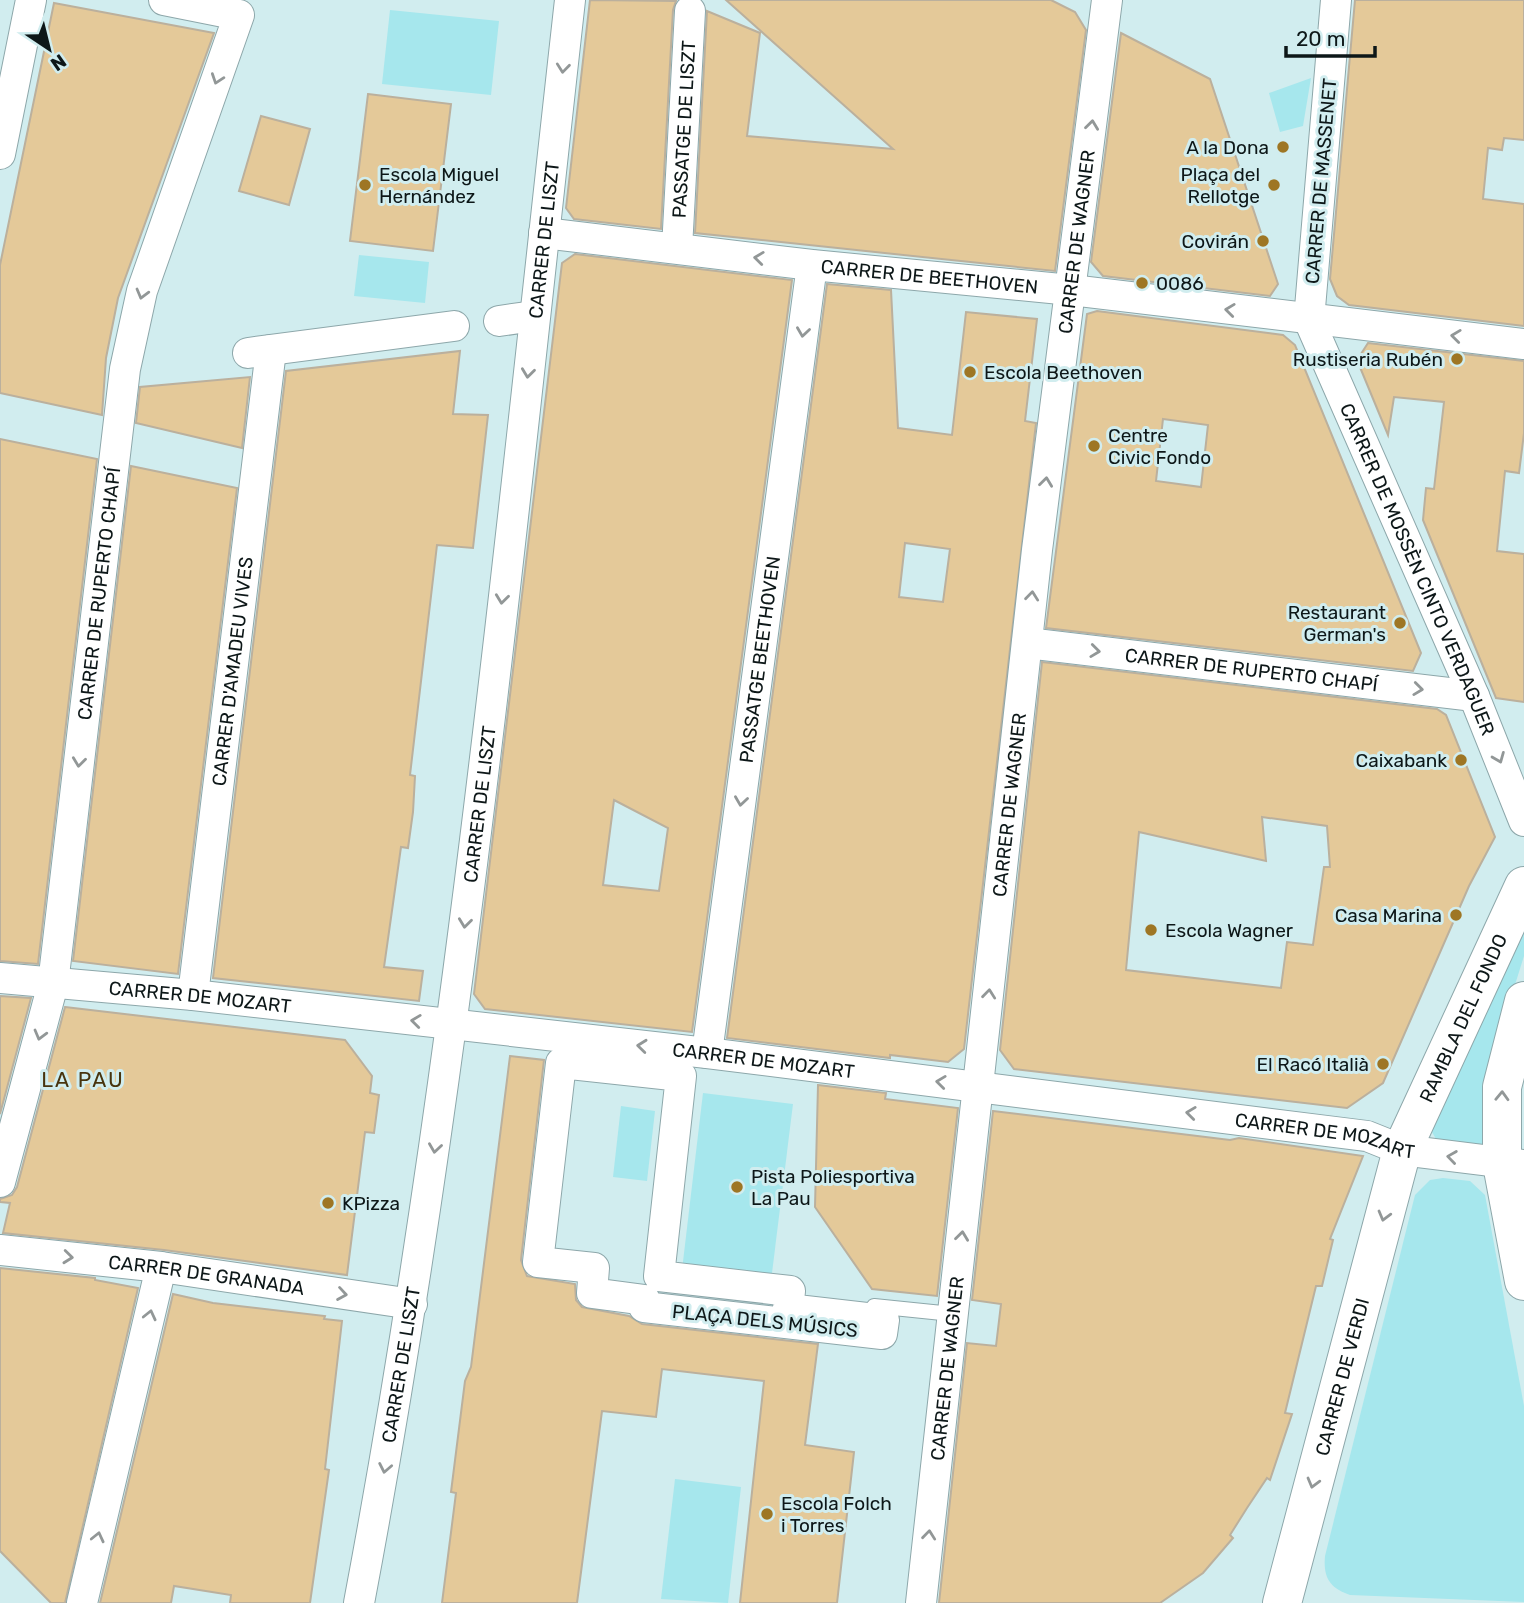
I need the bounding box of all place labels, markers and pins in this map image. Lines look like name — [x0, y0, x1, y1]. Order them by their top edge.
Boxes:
place label: A la Dona — [1186, 136, 1269, 159]
marker: A la Dona — [1275, 139, 1291, 155]
place label: Escola Miguel Hernández — [379, 163, 499, 208]
place label: Plaça del Rellotge — [1181, 163, 1260, 208]
marker: Escola Miguel Hernández — [357, 177, 373, 193]
marker: Plaça del Rellotge — [1266, 177, 1282, 193]
place label: Covirán — [1182, 230, 1249, 253]
marker: Covirán — [1255, 233, 1271, 249]
place label: 0086 — [1156, 272, 1204, 295]
marker: 0086 — [1134, 275, 1150, 291]
place label: Rustiseria Rubén — [1293, 348, 1443, 371]
marker: Rustiseria Rubén — [1449, 351, 1465, 367]
place label: Escola Beethoven — [984, 361, 1142, 384]
marker: Escola Beethoven — [962, 364, 978, 380]
place label: Centre Civic Fondo — [1108, 424, 1211, 469]
marker: Centre Civic Fondo — [1086, 438, 1102, 454]
place label: Restaurant German's — [1288, 601, 1387, 646]
marker: Restaurant German's — [1392, 615, 1408, 631]
place label: Caixabank — [1356, 749, 1447, 772]
marker: Caixabank — [1453, 752, 1469, 768]
place label: Casa Marina — [1335, 904, 1442, 927]
marker: Casa Marina — [1448, 907, 1464, 923]
place label: Escola Wagner — [1165, 919, 1294, 942]
marker: Escola Wagner — [1143, 922, 1159, 938]
place label: El Racó Italià — [1256, 1053, 1369, 1076]
marker: El Racó Italià — [1375, 1056, 1391, 1072]
place label: Pista Poliesportiva La Pau — [751, 1165, 915, 1210]
marker: Pista Poliesportiva La Pau — [729, 1179, 745, 1195]
place label: KPizza — [342, 1192, 400, 1215]
marker: KPizza — [320, 1195, 336, 1211]
place label: Escola Folch i Torres — [781, 1492, 892, 1537]
marker: Escola Folch i Torres — [759, 1506, 775, 1522]

